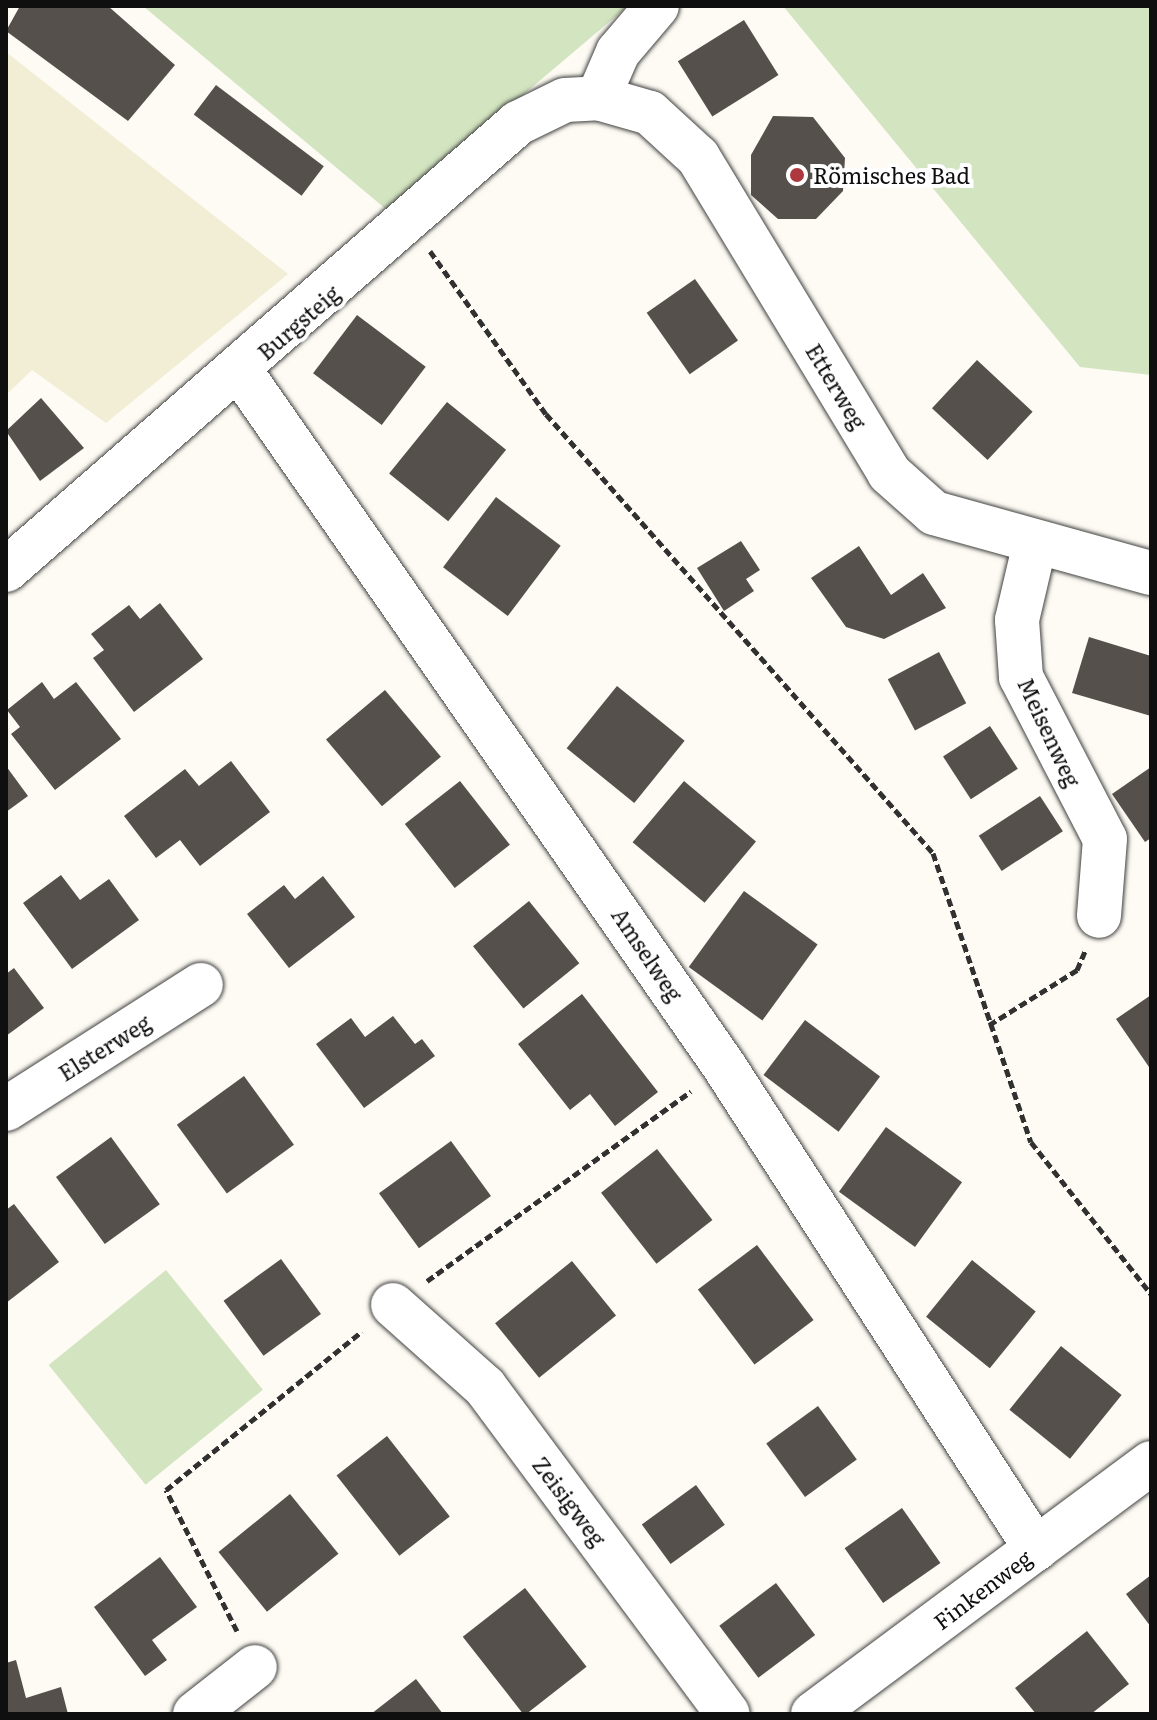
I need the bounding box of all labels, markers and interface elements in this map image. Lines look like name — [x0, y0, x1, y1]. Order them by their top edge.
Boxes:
place label: Römisches Bad — [813, 162, 970, 188]
marker: Römisches Bad — [788, 166, 806, 184]
street label: Burgsteig — [252, 279, 344, 365]
street label: Etterweg — [801, 338, 873, 434]
street label: Meisenweg — [1013, 673, 1087, 791]
street label: Amselweg — [607, 902, 689, 1006]
street label: Elsterweg — [53, 1008, 155, 1086]
street label: Zeisigweg — [528, 1451, 612, 1551]
street label: Finkenweg — [928, 1544, 1036, 1634]

